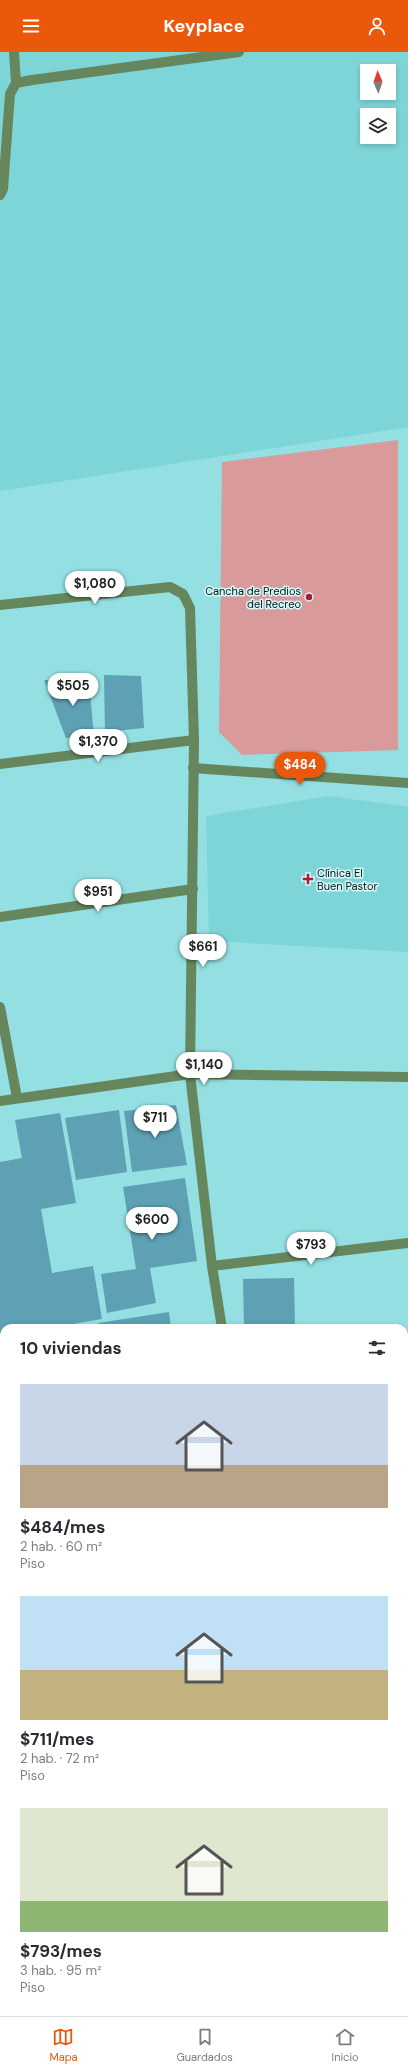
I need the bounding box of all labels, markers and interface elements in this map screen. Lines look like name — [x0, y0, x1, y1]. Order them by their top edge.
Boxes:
text: Keyplace — [163, 14, 245, 38]
icon: menu — [20, 15, 42, 37]
icon: person — [366, 15, 388, 37]
north arrow — [360, 64, 396, 100]
map controls — [360, 64, 396, 144]
button: layers — [360, 108, 396, 144]
pin: $1,080 — [62, 571, 128, 605]
text: $1,080 — [74, 575, 116, 592]
place label: Cancha de Predios del Recreo — [205, 584, 301, 611]
marker: Cancha de Predios del Recreo — [304, 592, 314, 602]
pin: $505 — [49, 673, 97, 707]
text: $505 — [56, 677, 90, 694]
pin: $1,370 — [65, 729, 131, 763]
text: $1,370 — [78, 733, 118, 750]
pin: $484 — [276, 752, 324, 786]
text: $484 — [284, 756, 316, 773]
place label: Clínica El Buen Pastor — [317, 866, 378, 893]
marker: Clínica El Buen Pastor — [302, 873, 314, 885]
pin: $951 — [74, 879, 122, 913]
text: $951 — [84, 883, 112, 900]
pin: $661 — [179, 934, 227, 968]
text: $661 — [188, 938, 218, 955]
pin: $1,140 — [171, 1052, 237, 1086]
text: $1,140 — [185, 1056, 223, 1073]
pin: $711 — [131, 1105, 179, 1139]
text: $711 — [143, 1109, 167, 1126]
pin: $600 — [128, 1207, 176, 1241]
text: $600 — [135, 1211, 169, 1228]
pin: $793 — [287, 1232, 335, 1266]
text: $793 — [296, 1236, 326, 1253]
text: 10 viviendas — [20, 1337, 122, 1359]
icon: filters — [366, 1337, 388, 1359]
icon: home — [168, 1410, 240, 1482]
text: $484/mes — [20, 1516, 105, 1538]
text: 2 hab. · 60 m² — [20, 1538, 102, 1555]
text: Piso — [20, 1555, 45, 1572]
icon: home — [168, 1622, 240, 1694]
text: $711/mes — [20, 1728, 94, 1750]
text: 2 hab. · 72 m² — [20, 1750, 99, 1767]
text: Piso — [20, 1767, 45, 1784]
icon: home — [168, 1834, 240, 1906]
text: $793/mes — [20, 1940, 102, 1962]
text: 3 hab. · 95 m² — [20, 1962, 101, 1979]
text: Piso — [20, 1979, 45, 1996]
tab: Mapa — [49, 2026, 78, 2064]
tab: Guardados — [176, 2026, 233, 2064]
tab: Inicio — [332, 2026, 359, 2064]

